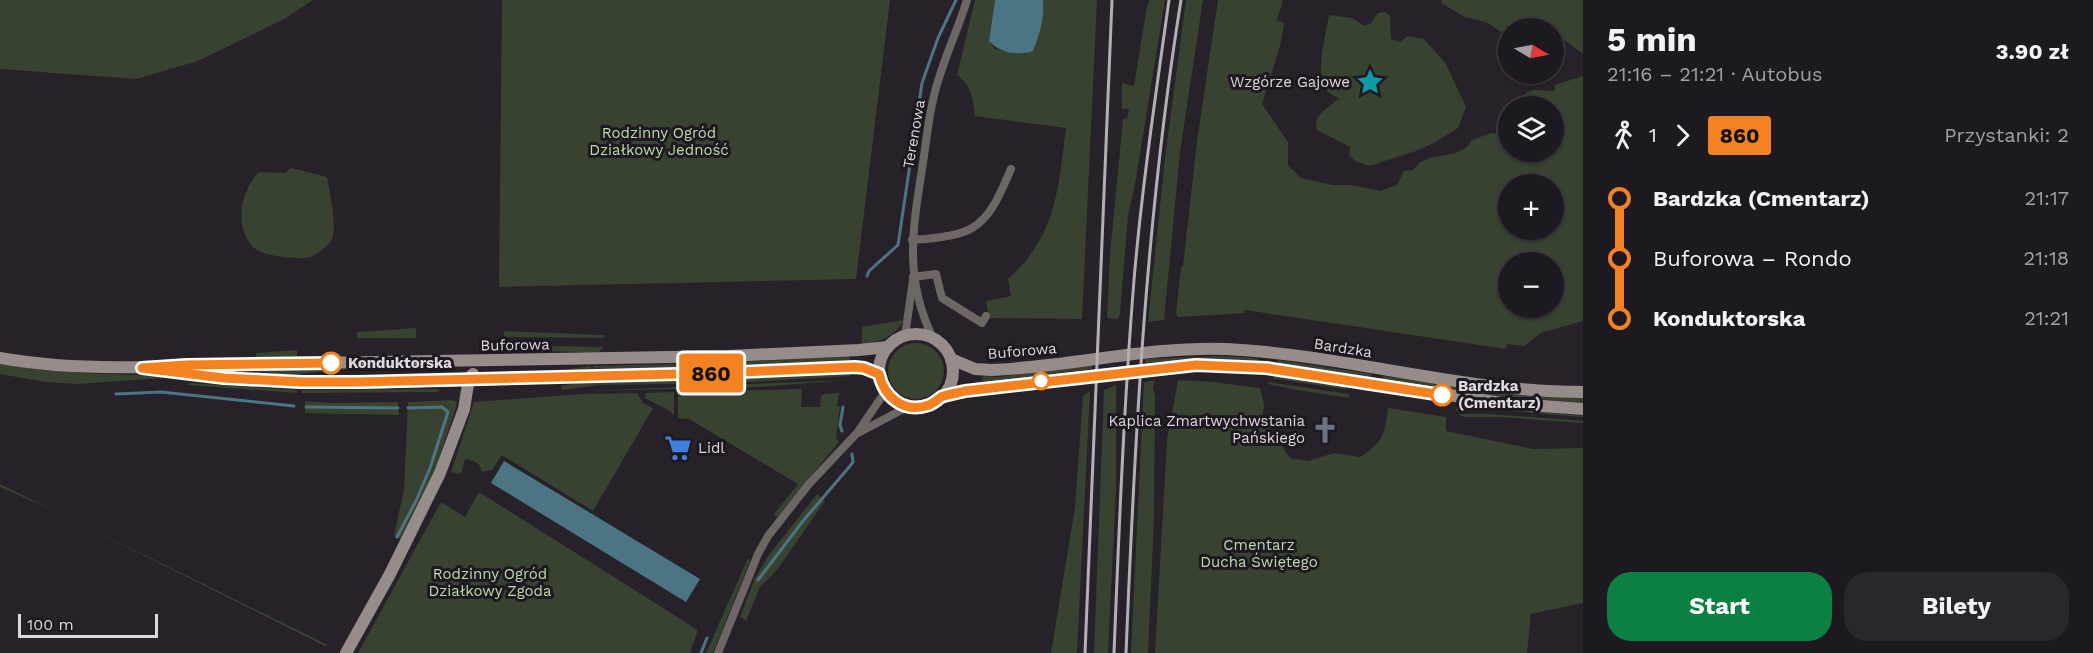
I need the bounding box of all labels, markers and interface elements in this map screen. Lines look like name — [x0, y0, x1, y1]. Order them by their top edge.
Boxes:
north arrow — [1498, 18, 1564, 84]
map controls — [1498, 18, 1564, 318]
text: 5 min — [1607, 20, 1697, 59]
text: 3.90 zł — [1995, 39, 2069, 64]
text: 21:16 – 21:21 · Autobus — [1607, 62, 1823, 86]
place icon: Wzgórze Gajowe — [1355, 67, 1385, 97]
place label: Wzgórze Gajowe — [1230, 73, 1350, 91]
button: layers — [1498, 96, 1564, 162]
street label: Terenowa — [899, 98, 929, 170]
icon: walk — [1607, 119, 1640, 152]
icon: forward — [1666, 119, 1699, 152]
text: 1 — [1649, 123, 1657, 147]
text: 860 — [1720, 123, 1759, 148]
text: Przystanki: 2 — [1944, 123, 2069, 147]
park label: Rodzinny Ogród Działkowy Jedność — [589, 124, 729, 159]
button: + — [1498, 174, 1564, 240]
text: Bardzka (Cmentarz) — [1653, 186, 1870, 211]
text: 21:17 — [2025, 186, 2069, 210]
text: Buforowa – Rondo — [1653, 246, 1852, 271]
text: 21:18 — [2024, 246, 2069, 270]
button: − — [1498, 252, 1564, 318]
text: Konduktorska — [1653, 306, 1805, 331]
text: 21:21 — [2024, 306, 2069, 330]
street label: Buforowa — [480, 335, 550, 355]
street label: Bardzka — [1313, 335, 1374, 362]
street label: Buforowa — [987, 339, 1058, 363]
marker: Konduktorska — [320, 352, 342, 374]
place label: Konduktorska — [348, 354, 452, 372]
line badge: 860 — [676, 354, 746, 392]
text: 860 — [691, 361, 731, 386]
unlabelled marker — [1032, 372, 1050, 390]
place label: Bardzka (Cmentarz) — [1458, 377, 1541, 412]
marker: Bardzka (Cmentarz) — [1431, 384, 1453, 406]
place label: Kaplica Zmartwychwstania Pańskiego — [1108, 412, 1305, 447]
church icon: Kaplica Zmartwychwstania Pańskiego — [1310, 415, 1340, 445]
supermarket icon: Lidl — [663, 433, 693, 463]
place label: Lidl — [698, 439, 725, 457]
park label: Cmentarz Ducha Świętego — [1200, 536, 1318, 571]
park label: Rodzinny Ogród Działkowy Zgoda — [428, 565, 552, 600]
button: Start — [1607, 572, 1832, 641]
button: Bilety — [1844, 572, 2069, 641]
scale bar — [18, 611, 158, 638]
text: 100 m — [27, 615, 74, 634]

